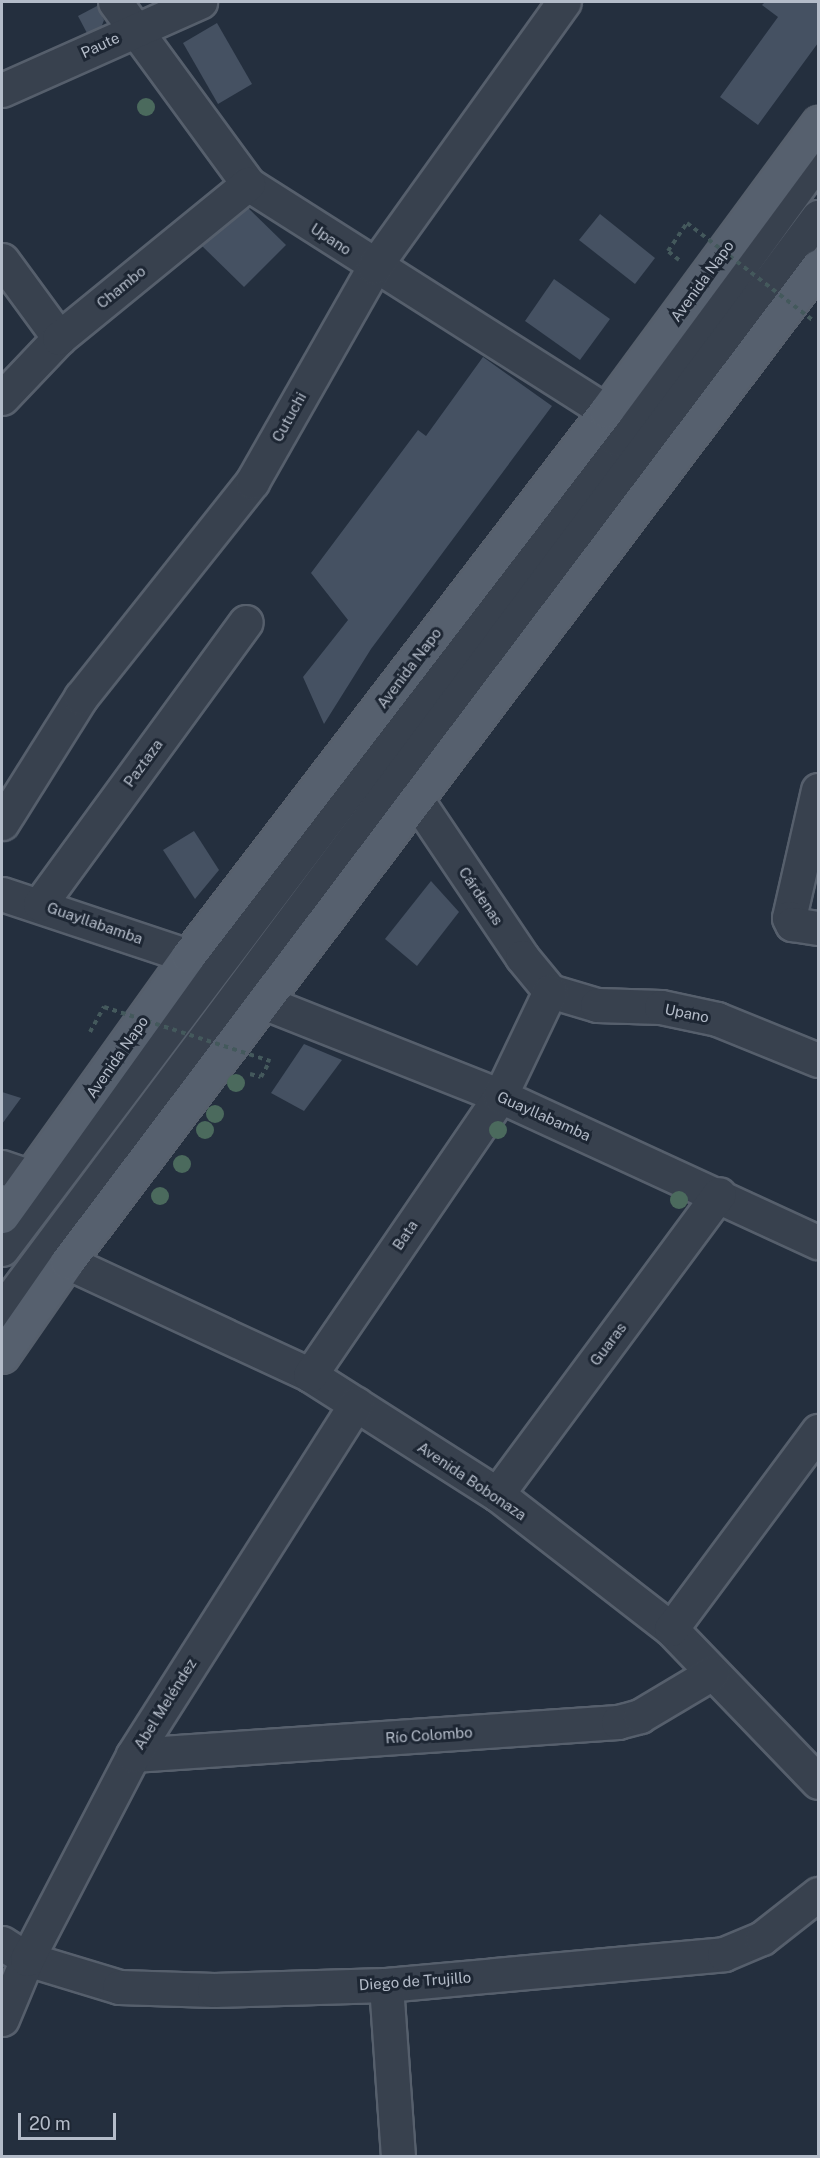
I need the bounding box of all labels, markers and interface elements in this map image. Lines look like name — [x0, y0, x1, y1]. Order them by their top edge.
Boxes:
street label: Paute — [78, 28, 122, 62]
street label: Upano — [307, 219, 355, 259]
street label: Avenida Napo — [667, 237, 737, 325]
street label: Chambo — [93, 262, 149, 312]
street label: Cutuchi — [268, 389, 310, 445]
street label: Avenida Napo — [373, 624, 445, 712]
street label: Paztaza — [120, 736, 166, 790]
street label: Cárdenas — [455, 864, 507, 928]
street label: Guayllabamba — [45, 898, 145, 948]
street label: Upano — [663, 1000, 711, 1026]
street label: Avenida Napo — [82, 1013, 152, 1101]
street label: Guayllabamba — [495, 1087, 593, 1145]
street label: Bata — [389, 1217, 421, 1253]
street label: Guaras — [586, 1319, 630, 1369]
street label: Avenida Bobonaza — [414, 1438, 530, 1524]
street label: Abel Meléndez — [130, 1655, 200, 1753]
street label: Río Colombo — [385, 1723, 473, 1747]
street label: Diego de Trujillo — [358, 1968, 472, 1994]
scale bar — [21, 2101, 118, 2139]
text: 20 m — [29, 2113, 71, 2134]

